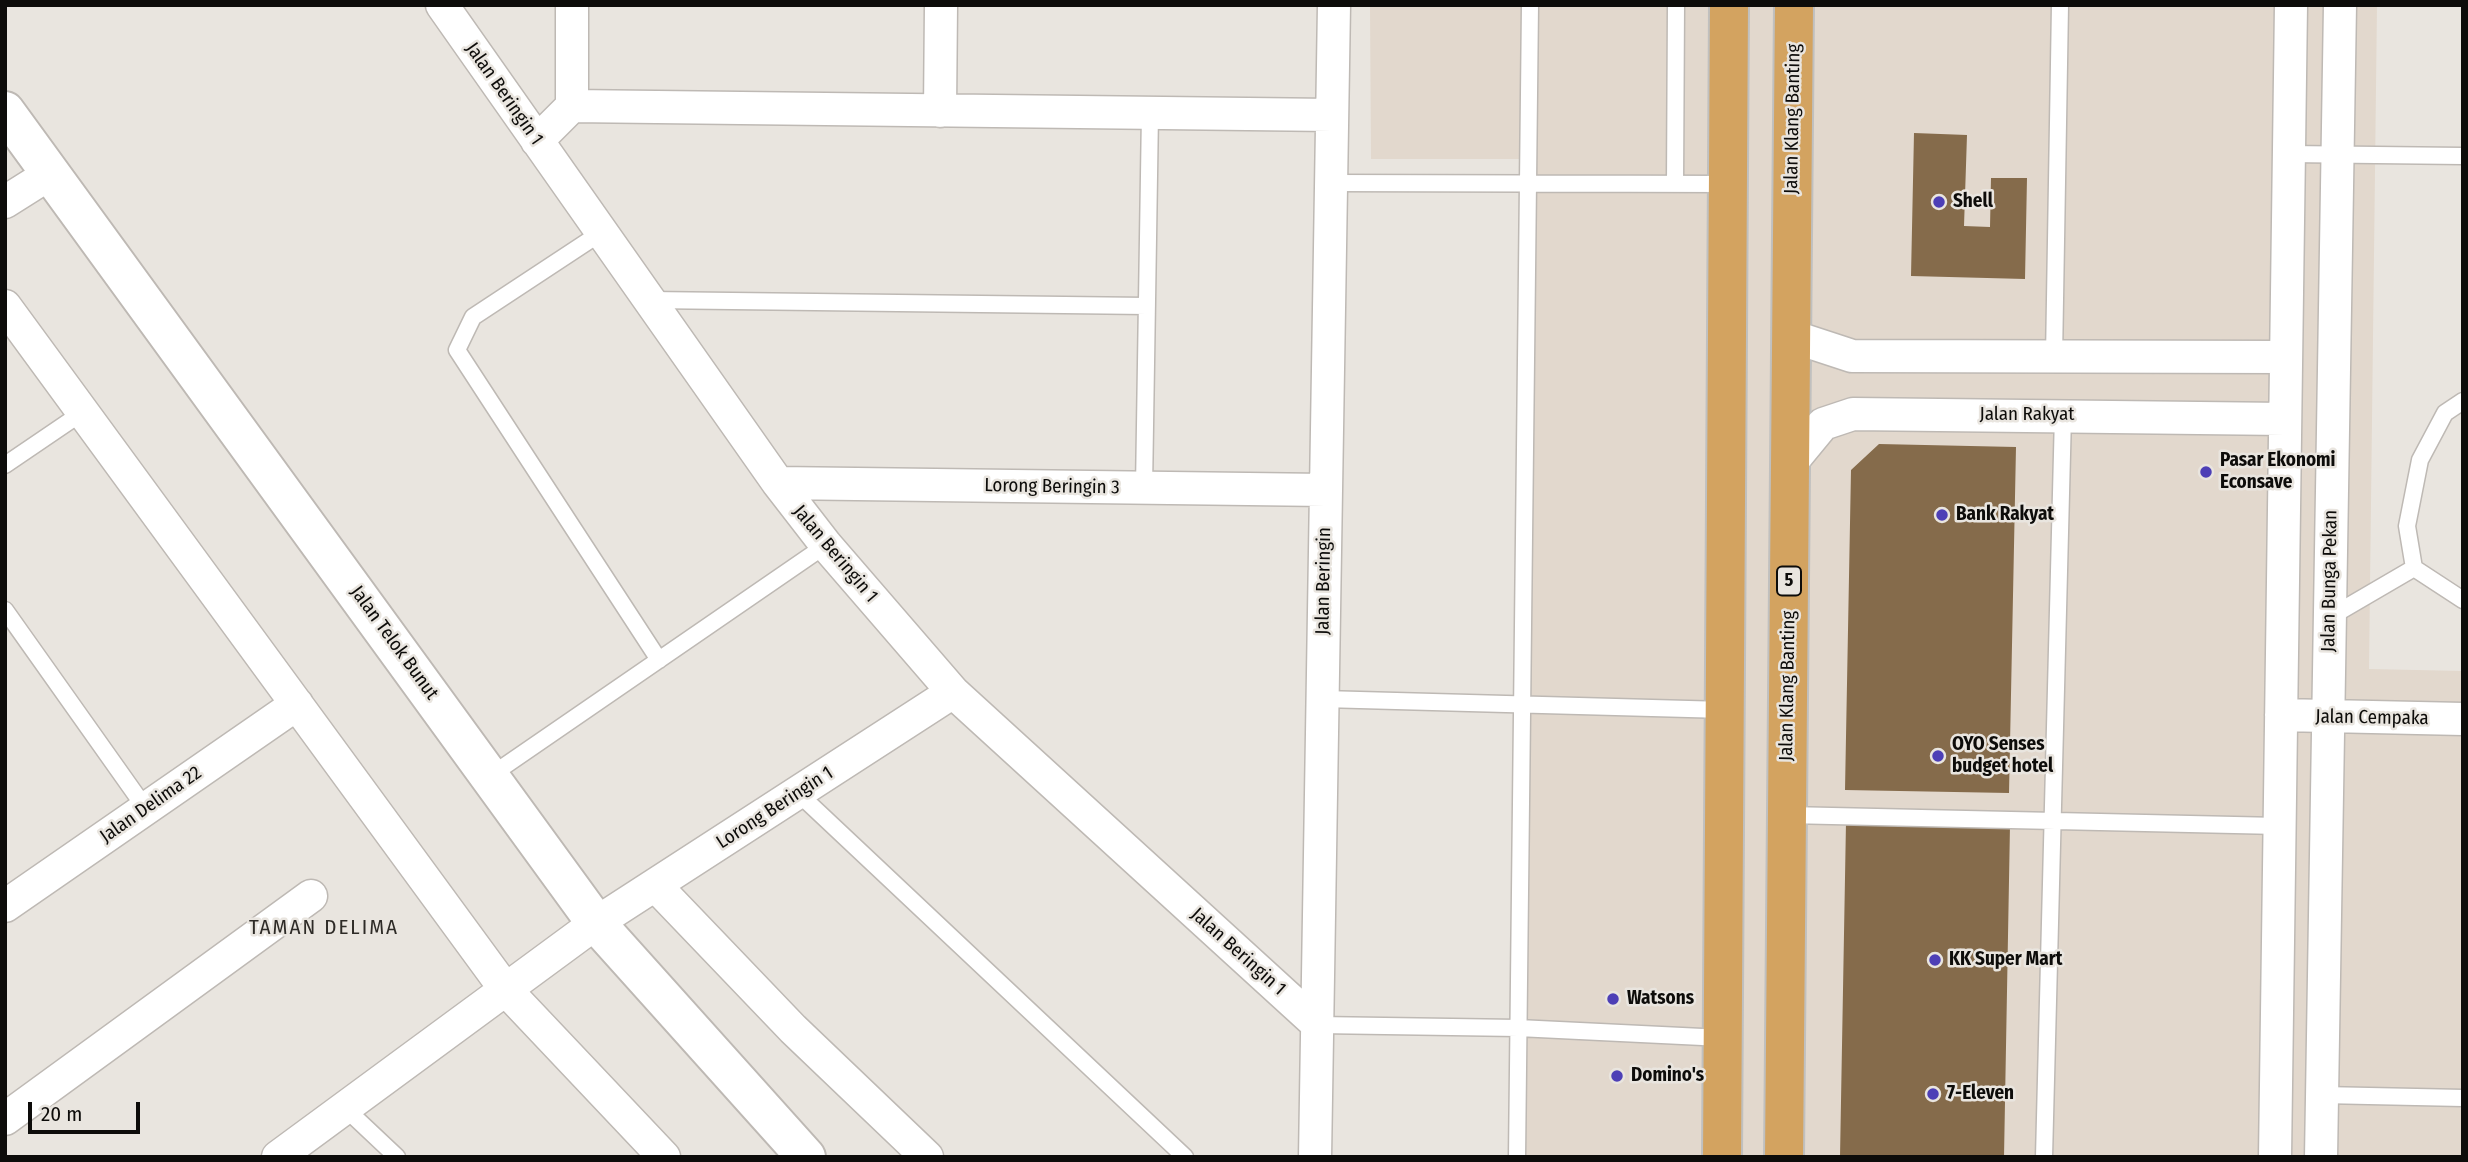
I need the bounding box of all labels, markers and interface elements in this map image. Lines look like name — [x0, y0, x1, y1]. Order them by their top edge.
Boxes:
street label: Jalan Beringin 1 — [460, 38, 548, 150]
street label: Jalan Klang Banting — [1780, 44, 1806, 194]
place label: Shell — [1953, 191, 1993, 213]
marker: Shell — [1931, 194, 1947, 210]
street label: Jalan Rakyat — [1979, 404, 2075, 426]
place label: Pasar Ekonomi Econsave — [2220, 450, 2335, 494]
marker: Pasar Ekonomi Econsave — [2198, 464, 2214, 480]
street label: Lorong Beringin 3 — [984, 474, 1120, 500]
street label: Jalan Beringin 1 — [788, 501, 882, 607]
place label: Bank Rakyat — [1956, 504, 2054, 526]
marker: Bank Rakyat — [1934, 507, 1950, 523]
street label: Jalan Bunga Pekan — [2317, 510, 2343, 652]
street label: Jalan Beringin — [1312, 527, 1336, 635]
road number: 5 — [1777, 566, 1801, 596]
street label: Jalan Telok Bunut — [345, 582, 443, 704]
street label: Jalan Klang Banting — [1775, 611, 1801, 761]
street label: Jalan Cempaka — [2315, 706, 2429, 730]
place label: OYO Senses budget hotel — [1952, 734, 2053, 778]
marker: OYO Senses budget hotel — [1930, 748, 1946, 764]
street label: Jalan Delima 22 — [96, 762, 206, 848]
street label: Lorong Beringin 1 — [712, 762, 838, 854]
street label: Jalan Beringin 1 — [1186, 903, 1290, 1001]
district label: TAMAN DELIMA — [250, 915, 398, 941]
place label: KK Super Mart — [1949, 949, 2062, 971]
marker: KK Super Mart — [1927, 952, 1943, 968]
place label: Watsons — [1627, 988, 1694, 1010]
marker: Watsons — [1605, 991, 1621, 1007]
place label: Domino's — [1631, 1065, 1704, 1087]
marker: Domino's — [1609, 1068, 1625, 1084]
place label: 7-Eleven — [1947, 1083, 2014, 1105]
marker: 7-Eleven — [1925, 1086, 1941, 1102]
scale bar — [32, 1088, 144, 1132]
text: 20 m — [41, 1101, 82, 1127]

